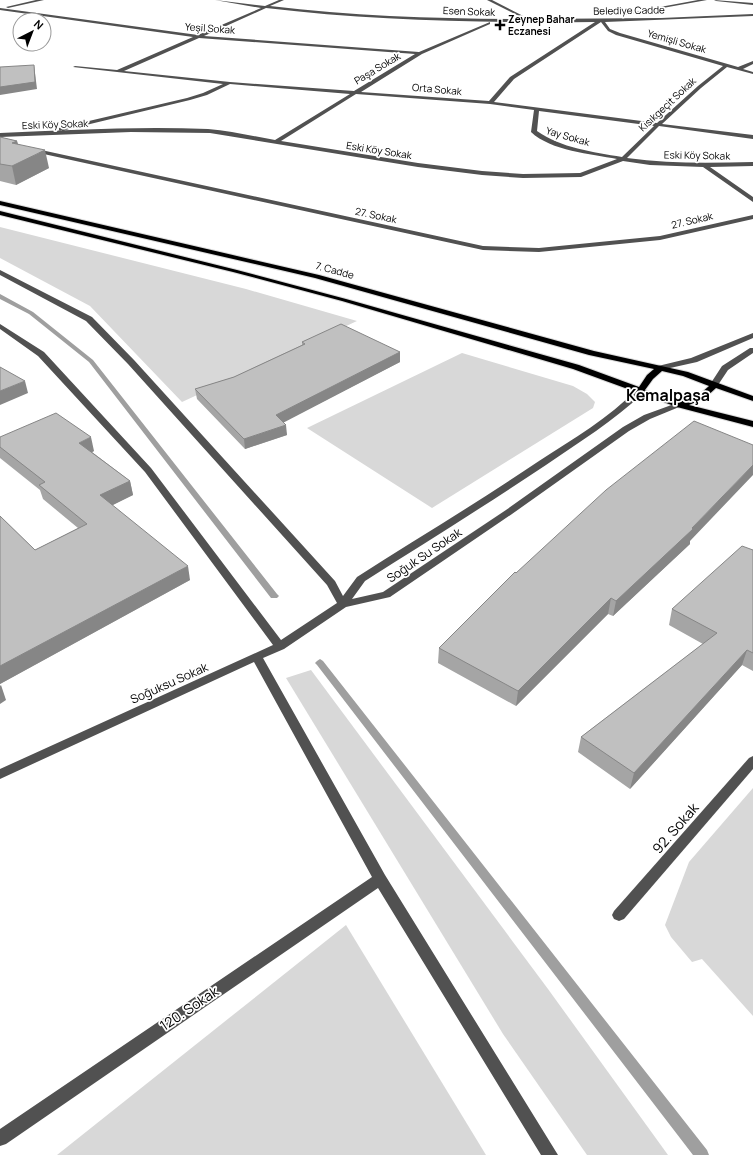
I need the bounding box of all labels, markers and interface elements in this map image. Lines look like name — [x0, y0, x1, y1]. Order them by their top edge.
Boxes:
street label: Belediye Cadde — [593, 2, 665, 18]
street label: Esen Sokak — [443, 3, 496, 19]
north arrow — [12, 12, 52, 52]
place label: Zeynep Bahar Eczanesi — [508, 12, 574, 38]
text: N — [31, 16, 47, 32]
street label: Yeşil Sokak — [185, 19, 236, 37]
marker: Zeynep Bahar Eczanesi — [495, 20, 505, 30]
street label: Yemişli Sokak — [646, 26, 709, 56]
street label: Paşa Sokak — [351, 48, 404, 87]
street label: Kısıkgeçit Sokak — [635, 73, 700, 134]
street label: Orta Sokak — [412, 80, 464, 98]
street label: Eski Köy Sokak — [22, 116, 89, 132]
street label: Yay Sokak — [545, 123, 592, 149]
street label: Eski Köy Sokak — [345, 138, 414, 162]
street label: Eski Köy Sokak — [664, 147, 731, 163]
street label: 27. Sokak — [354, 204, 399, 226]
street label: 27. Sokak — [670, 208, 715, 232]
street label: 7. Cadde — [314, 258, 356, 282]
district label: Kemalpaşa — [626, 384, 710, 406]
street label: Soğuk Su Sokak — [383, 523, 466, 586]
street label: Soğuksu Sokak — [127, 658, 212, 708]
street label: 92. Sokak — [648, 798, 703, 857]
street label: 120. Sokak — [156, 981, 223, 1035]

